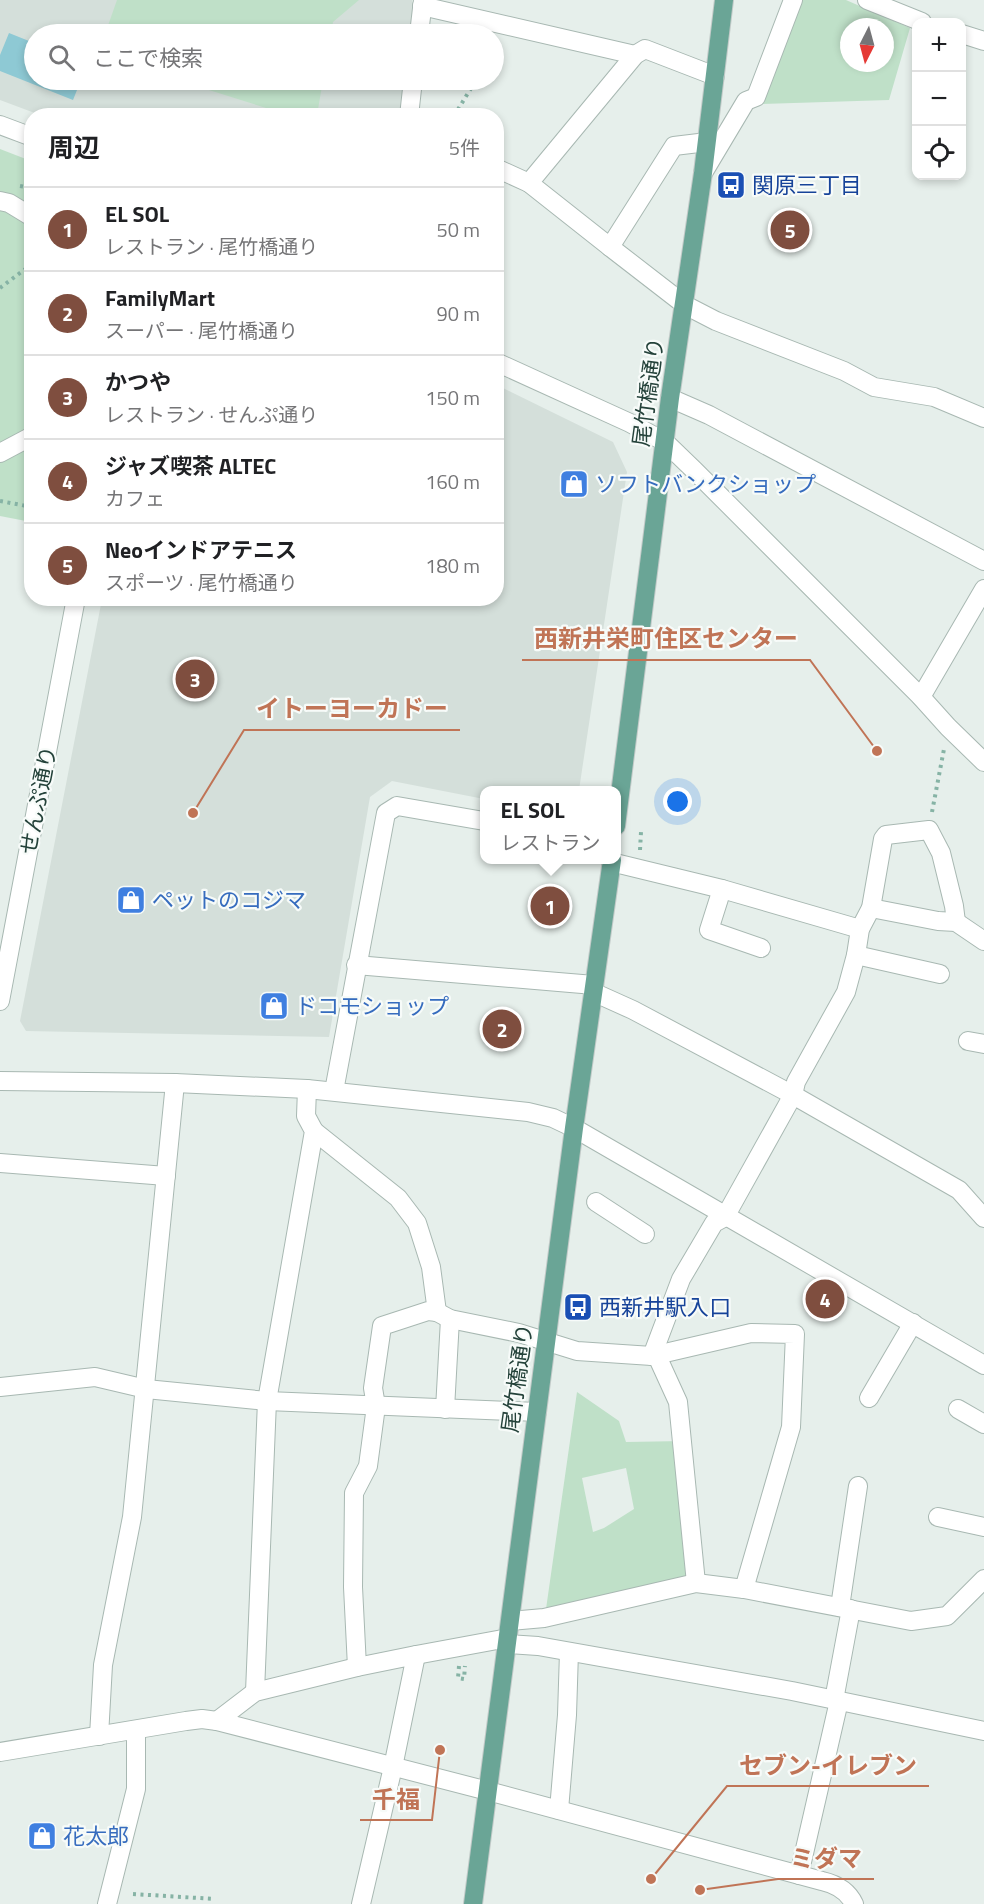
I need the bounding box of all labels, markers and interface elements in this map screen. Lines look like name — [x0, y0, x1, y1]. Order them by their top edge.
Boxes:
north arrow — [840, 18, 894, 72]
map controls — [912, 18, 966, 180]
button: + — [912, 18, 966, 72]
search box — [24, 24, 504, 90]
icon: search — [45, 41, 78, 74]
text: ここで検索 — [93, 41, 203, 75]
button: − — [912, 72, 966, 126]
button: locate — [912, 126, 966, 180]
text: 周辺 — [48, 128, 100, 167]
text: 5件 — [449, 132, 480, 163]
place label: 関原三丁目 — [752, 168, 862, 202]
bus stop icon: 関原三丁目 — [715, 169, 747, 201]
text: EL SOL — [105, 197, 169, 231]
pin: 5 — [770, 208, 810, 252]
text: 1 — [62, 214, 73, 245]
text: 50 m — [436, 214, 480, 245]
text: レストラン · 尾竹橋通り — [105, 231, 318, 262]
text: FamilyMart — [105, 281, 215, 315]
text: 2 — [62, 298, 73, 329]
text: 90 m — [436, 298, 480, 329]
text: スーパー · 尾竹橋通り — [105, 315, 298, 346]
street label: 尾竹橋通り — [624, 335, 672, 449]
text: かつや — [105, 365, 171, 399]
text: 3 — [62, 382, 73, 413]
text: 150 m — [425, 382, 480, 413]
text: レストラン · せんぷ通り — [105, 399, 318, 430]
text: ジャズ喫茶 ALTEC — [105, 449, 276, 483]
text: 4 — [62, 466, 73, 497]
text: 160 m — [425, 466, 480, 497]
place label: ソフトバンクショップ — [595, 467, 816, 501]
shop icon: ソフトバンクショップ — [558, 468, 590, 500]
text: カフェ — [105, 483, 165, 514]
text: Neoインドアテニス — [105, 533, 297, 567]
text: 5 — [62, 550, 73, 581]
text: 180 m — [425, 550, 480, 581]
text: スポーツ · 尾竹橋通り — [105, 567, 298, 598]
callout: 西新井栄町住区センター — [522, 618, 810, 660]
text: 西新井栄町住区センター — [534, 620, 798, 656]
pin: 3 — [176, 656, 214, 702]
callout: イトーヨーカドー — [244, 688, 460, 730]
text: イトーヨーカドー — [256, 690, 448, 726]
street label: せんぷ通り — [11, 743, 65, 857]
popup — [480, 786, 621, 864]
your location — [663, 787, 692, 816]
text: EL SOL — [501, 793, 565, 827]
text: レストラン — [501, 827, 601, 858]
place label: ペットのコジマ — [152, 883, 306, 917]
shop icon: ペットのコジマ — [115, 884, 147, 916]
pin: 1 — [530, 884, 570, 928]
place label: ドコモショップ — [295, 989, 449, 1023]
shop icon: ドコモショップ — [258, 990, 290, 1022]
pin: 2 — [482, 1006, 522, 1052]
pin: 4 — [806, 1276, 844, 1322]
place label: 西新井駅入口 — [599, 1290, 731, 1324]
bus stop icon: 西新井駅入口 — [562, 1291, 594, 1323]
street label: 尾竹橋通り — [493, 1321, 541, 1435]
callout: セブン-イレブン — [727, 1744, 929, 1786]
text: セブン-イレブン — [739, 1747, 917, 1783]
callout: 千福 — [360, 1778, 432, 1820]
text: 千福 — [372, 1781, 420, 1817]
place label: 花太郎 — [63, 1819, 129, 1853]
shop icon: 花太郎 — [26, 1820, 58, 1852]
callout: ミダマ — [778, 1837, 874, 1879]
text: ミダマ — [790, 1840, 862, 1876]

